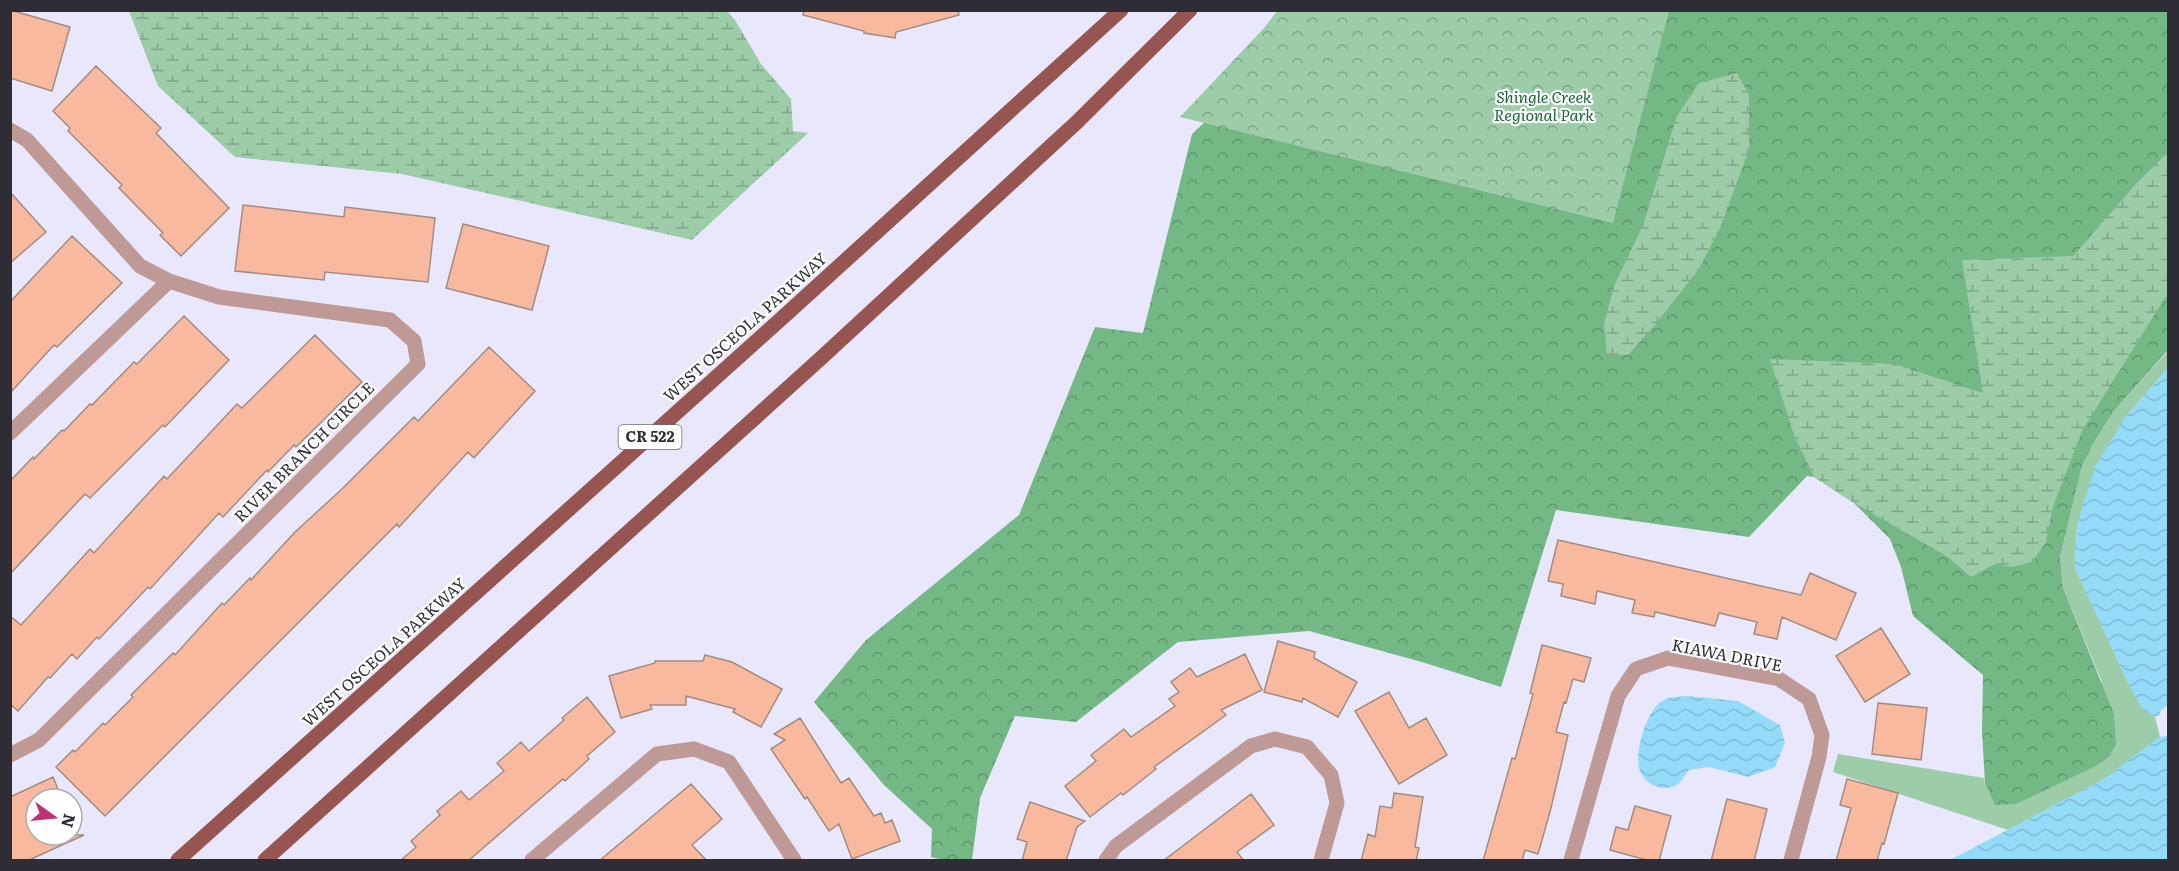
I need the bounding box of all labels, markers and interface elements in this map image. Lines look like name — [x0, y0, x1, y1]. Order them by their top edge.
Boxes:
park label: Shingle Creek Regional Park — [1494, 84, 1594, 126]
street label: WEST OSCEOLA PARKWAY — [657, 246, 832, 407]
street label: RIVER BRANCH CIRCLE — [228, 376, 379, 527]
road number: CR 522 — [618, 425, 682, 449]
street label: WEST OSCEOLA PARKWAY — [296, 571, 471, 732]
street label: KIAWA DRIVE — [1670, 632, 1784, 676]
north arrow — [24, 787, 84, 847]
text: N — [56, 812, 83, 831]

